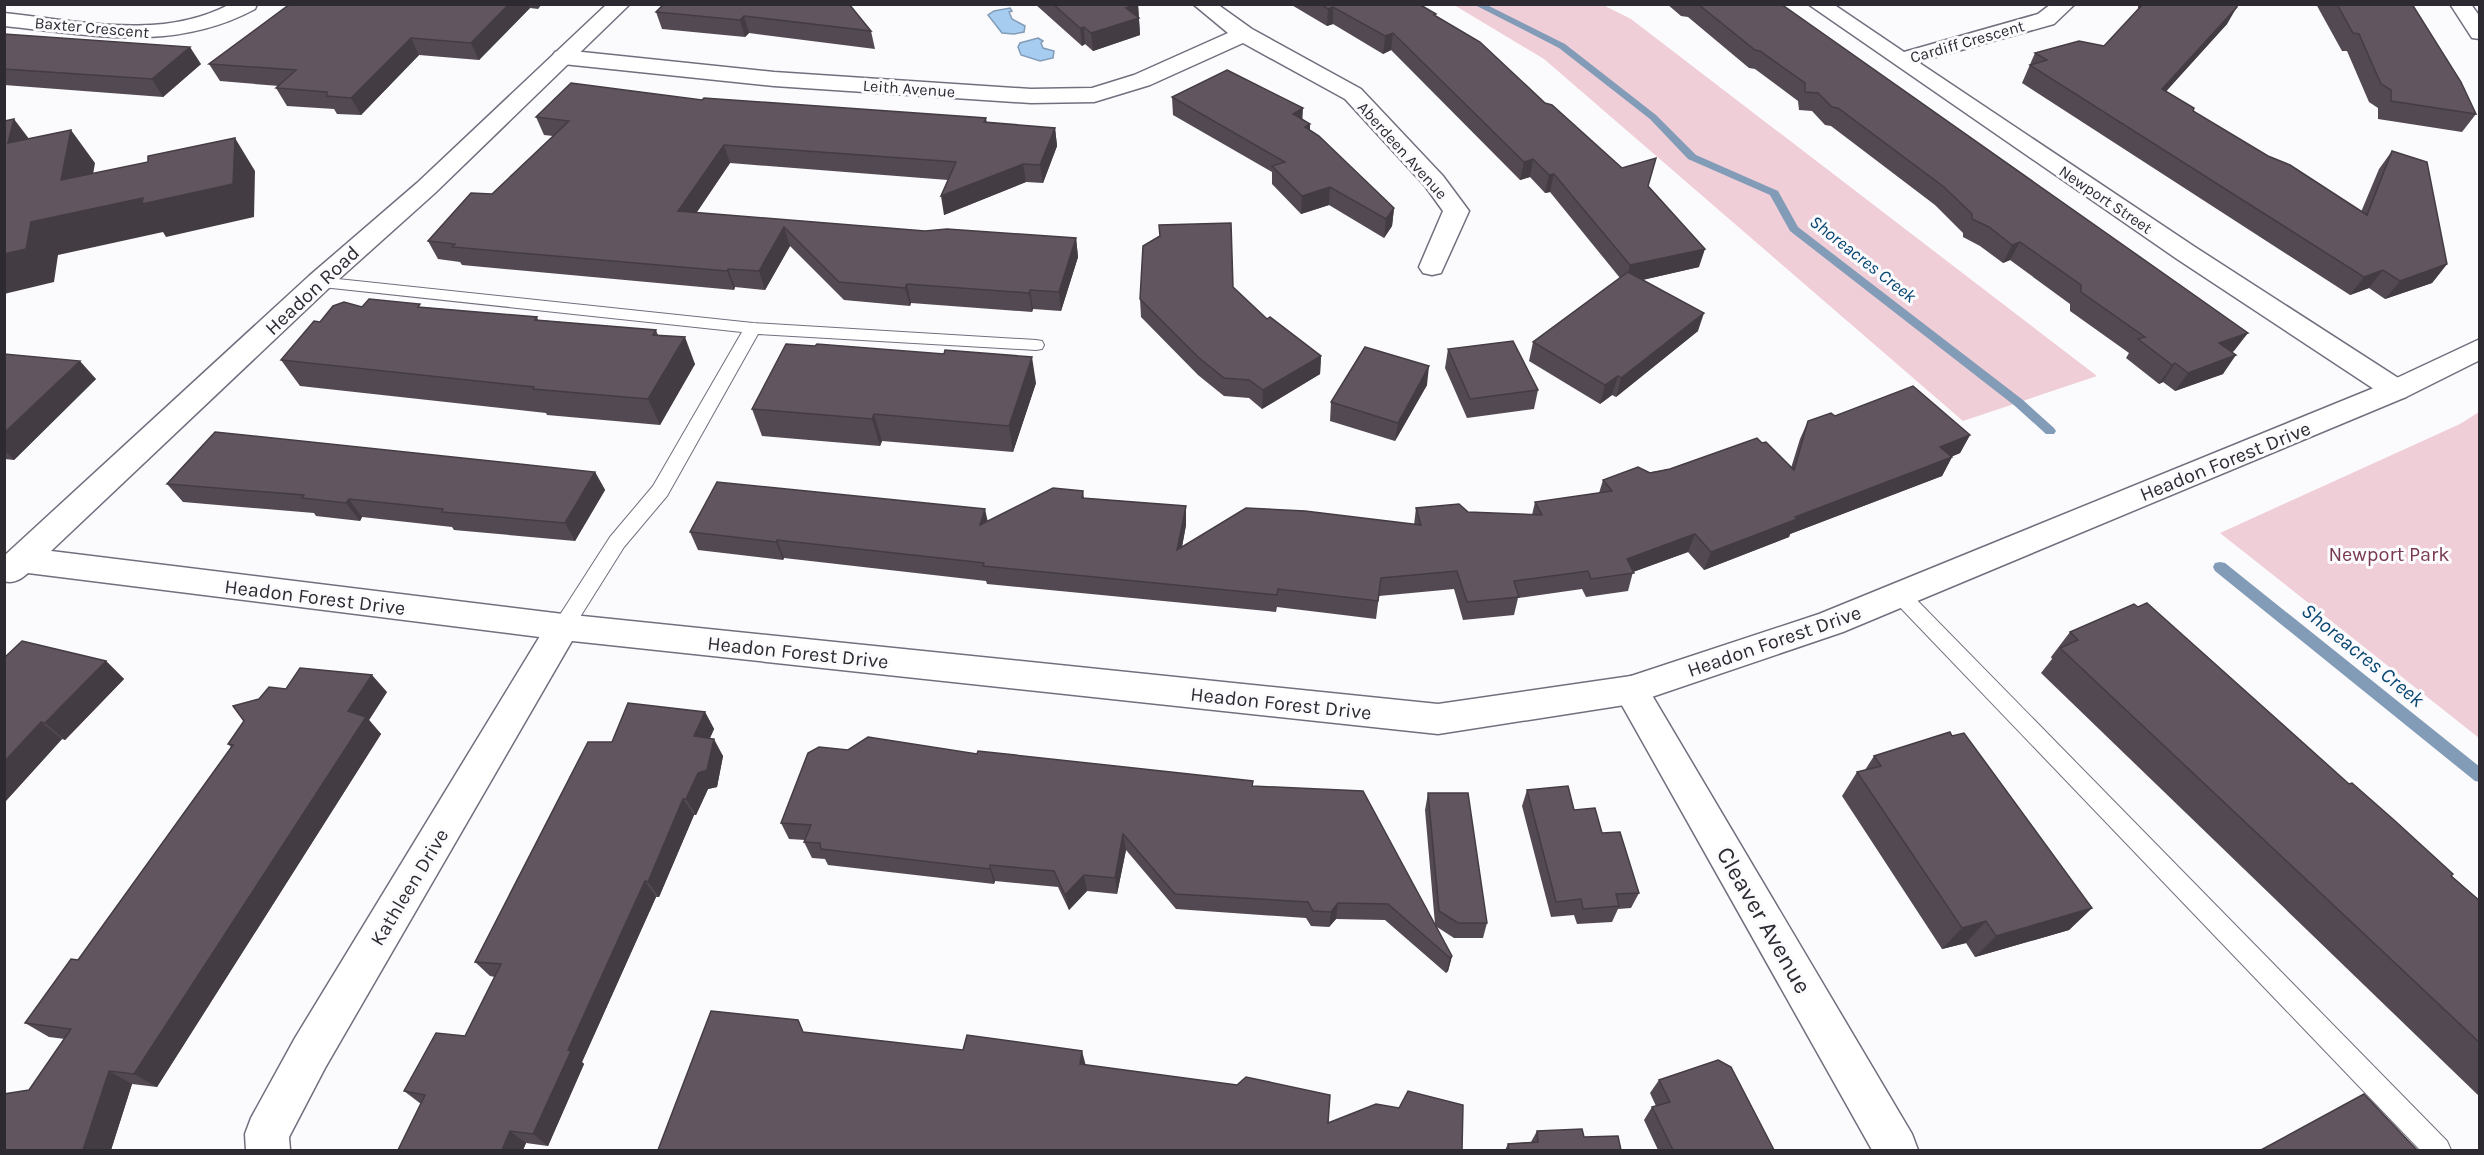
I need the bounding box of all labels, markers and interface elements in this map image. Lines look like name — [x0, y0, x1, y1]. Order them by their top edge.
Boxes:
street label: Baxter Crescent — [34, 13, 150, 42]
street label: Cardiff Crescent — [1908, 16, 2026, 67]
street label: Leith Avenue — [862, 76, 956, 101]
street label: Aberdeen Avenue — [1354, 98, 1451, 203]
street label: Newport Street — [2055, 161, 2156, 238]
water label: Shoreacres Creek — [1805, 211, 1921, 308]
street label: Headon Road — [261, 241, 364, 340]
street label: Headon Forest Drive — [2136, 417, 2314, 506]
park label: Newport Park — [2328, 543, 2450, 566]
street label: Headon Forest Drive — [223, 575, 407, 620]
water label: Shoreacres Creek — [2297, 598, 2429, 712]
street label: Headon Forest Drive — [1684, 601, 1864, 682]
street label: Headon Forest Drive — [706, 632, 890, 673]
street label: Headon Forest Drive — [1189, 683, 1373, 724]
street label: Kathleen Drive — [365, 825, 453, 950]
street label: Cleaver Avenue — [1711, 842, 1817, 998]

